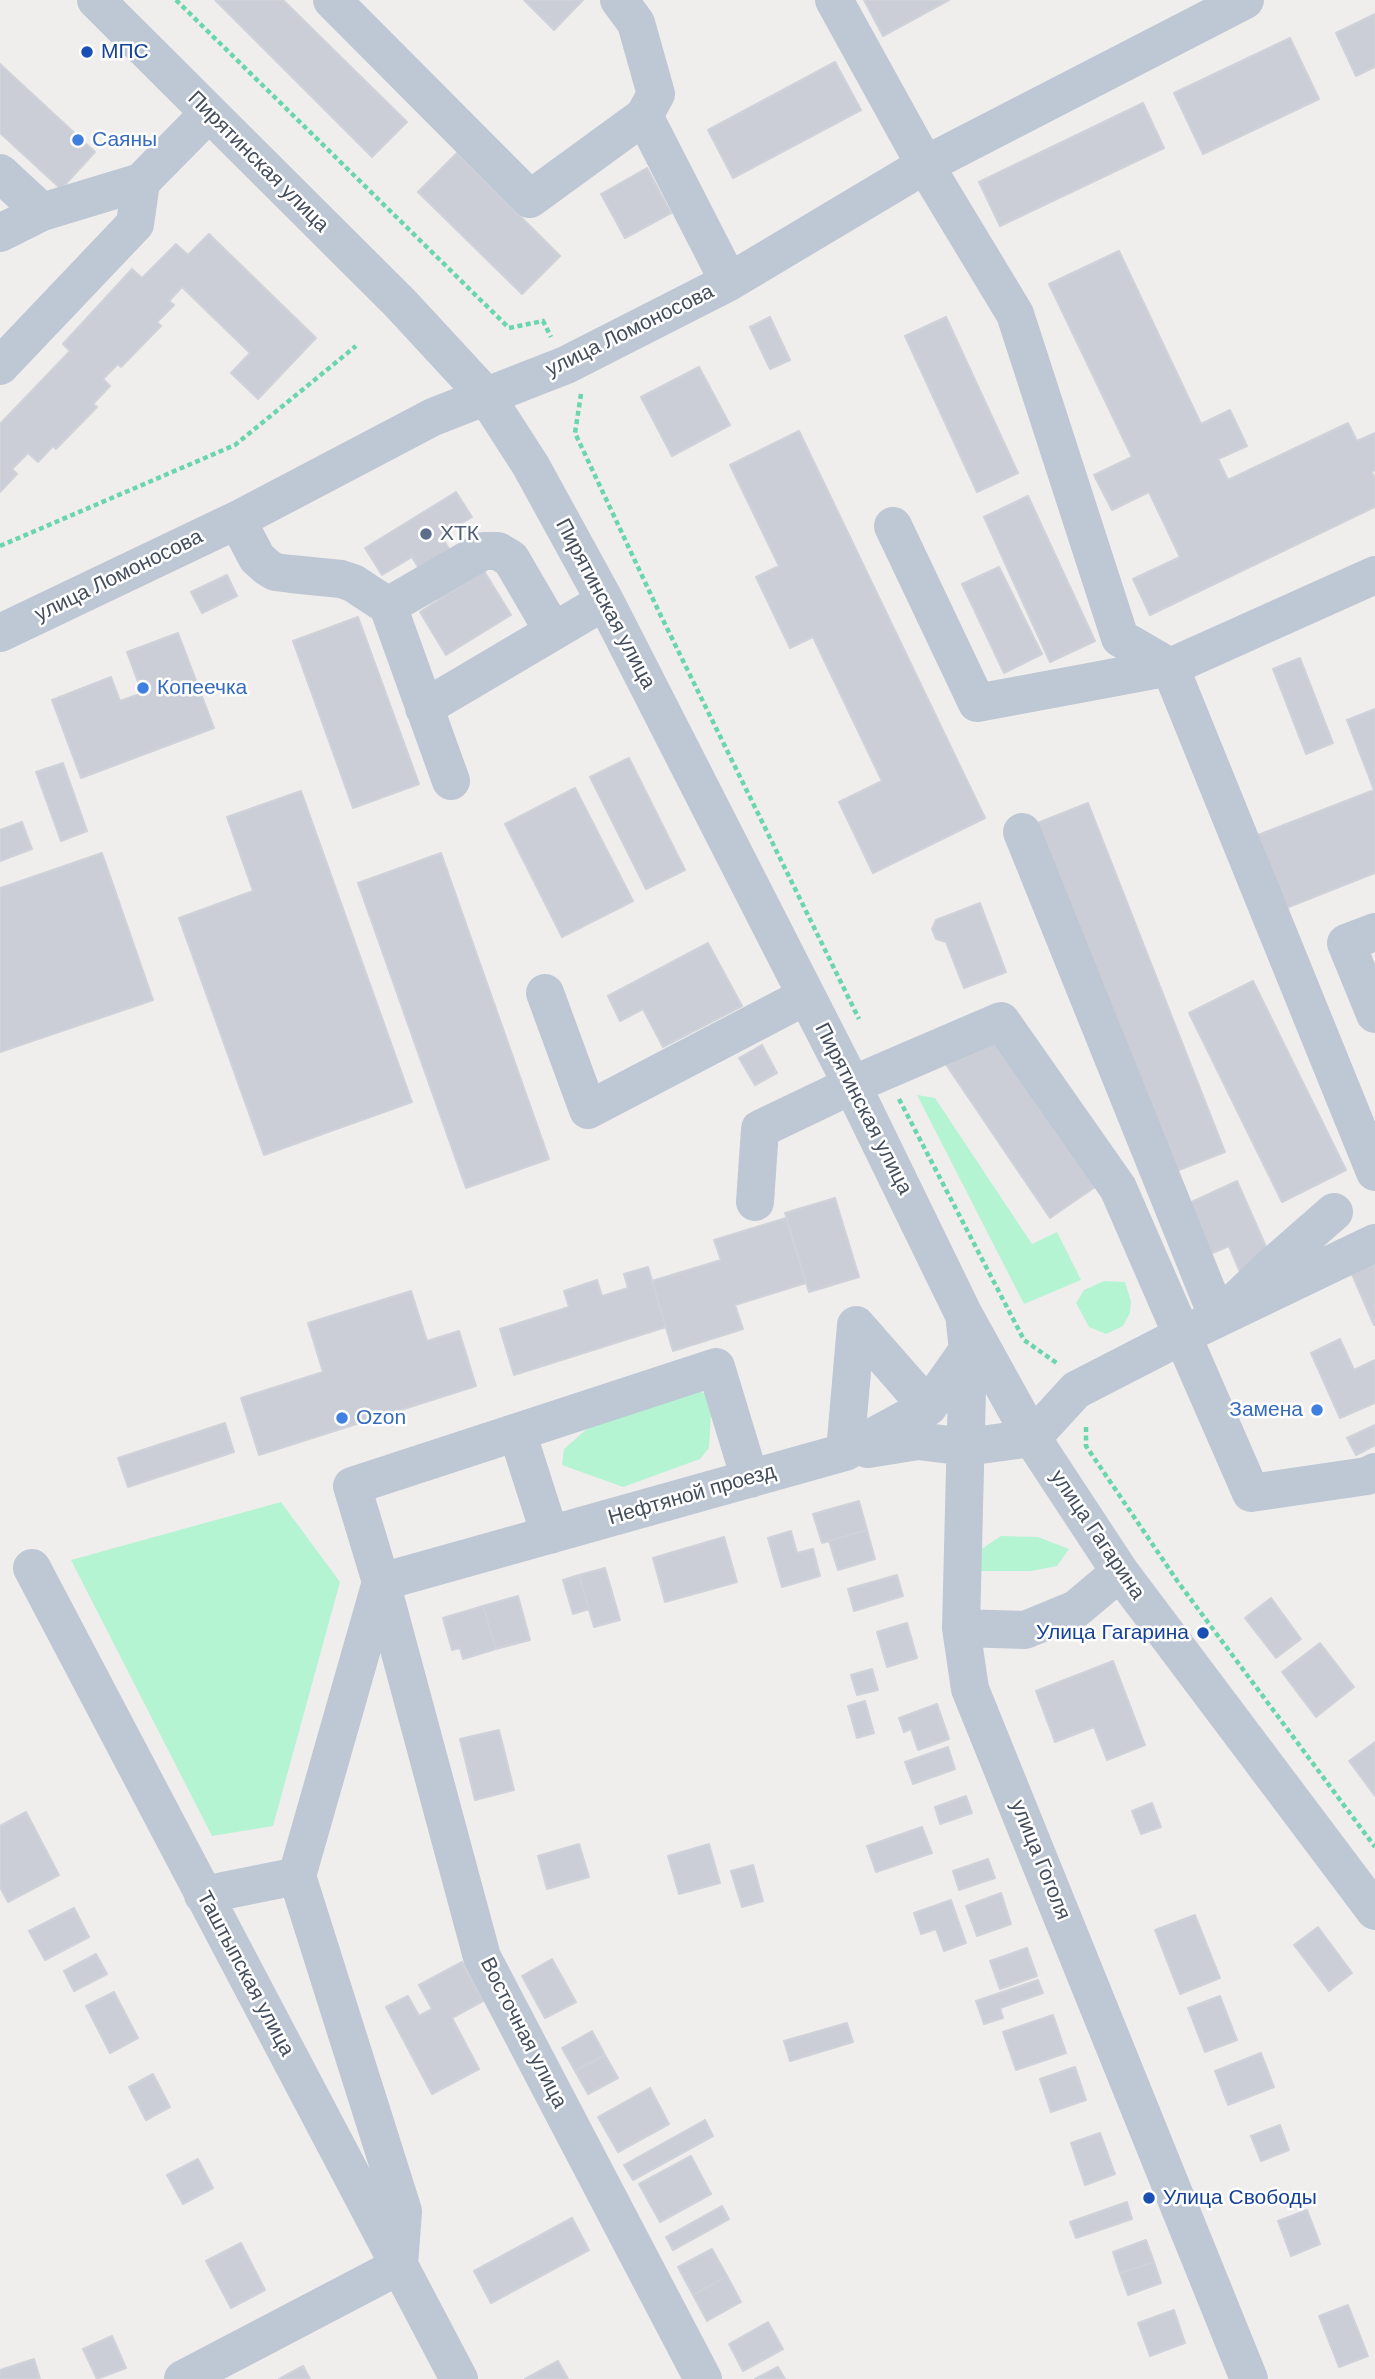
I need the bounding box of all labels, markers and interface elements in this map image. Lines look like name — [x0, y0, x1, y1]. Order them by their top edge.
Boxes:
place label: МПС — [101, 39, 149, 65]
marker: МПС — [79, 44, 95, 60]
street label: Пирятинская улица — [182, 86, 334, 238]
place label: Саяны — [92, 127, 157, 153]
marker: Саяны — [70, 132, 86, 148]
street label: улица Ломоносова — [542, 279, 718, 383]
street label: Пирятинская улица — [549, 514, 661, 694]
place label: ХТК — [440, 521, 479, 547]
street label: улица Ломоносова — [31, 524, 207, 628]
marker: ХТК — [418, 526, 434, 542]
place label: Копеечка — [157, 675, 247, 701]
marker: Копеечка — [135, 680, 151, 696]
street label: Пирятинская улица — [809, 1019, 917, 1199]
place label: Замена — [1229, 1397, 1303, 1423]
marker: Замена — [1309, 1402, 1325, 1418]
place label: Ozon — [356, 1405, 406, 1431]
marker: Ozon — [334, 1410, 350, 1426]
street label: Нефтяной проезд — [605, 1459, 779, 1531]
street label: улица Гагарина — [1044, 1465, 1150, 1605]
place label: Улица Гагарина — [1036, 1620, 1189, 1646]
marker: Улица Гагарина — [1195, 1625, 1211, 1641]
street label: улица Гоголя — [1004, 1796, 1076, 1924]
street label: Таштыпская улица — [191, 1887, 299, 2061]
street label: Восточная улица — [474, 1953, 572, 2113]
place label: Улица Свободы — [1163, 2185, 1317, 2211]
marker: Улица Свободы — [1141, 2190, 1157, 2206]

